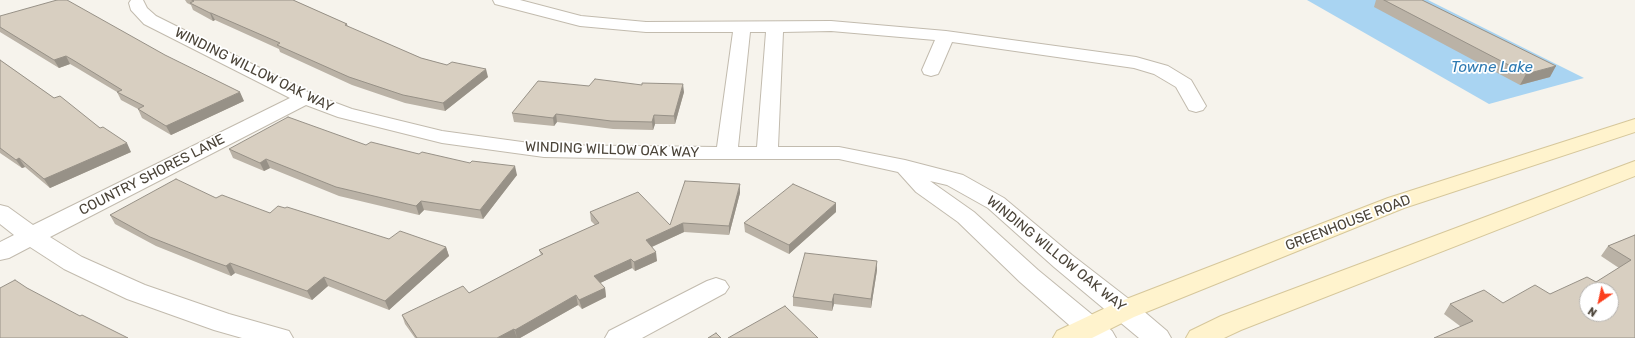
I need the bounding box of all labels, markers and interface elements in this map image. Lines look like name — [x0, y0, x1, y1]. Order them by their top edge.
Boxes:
street label: WINDING WILLOW OAK WAY — [172, 24, 336, 116]
water label: Towne Lake — [1451, 59, 1533, 77]
street label: COUNTRY SHORES LANE — [76, 131, 228, 219]
street label: WINDING WILLOW OAK WAY — [525, 139, 699, 161]
street label: GREENHOUSE ROAD — [1283, 191, 1413, 255]
street label: WINDING WILLOW OAK WAY — [983, 193, 1129, 315]
north arrow — [1579, 282, 1619, 322]
text: N — [1586, 304, 1599, 319]

